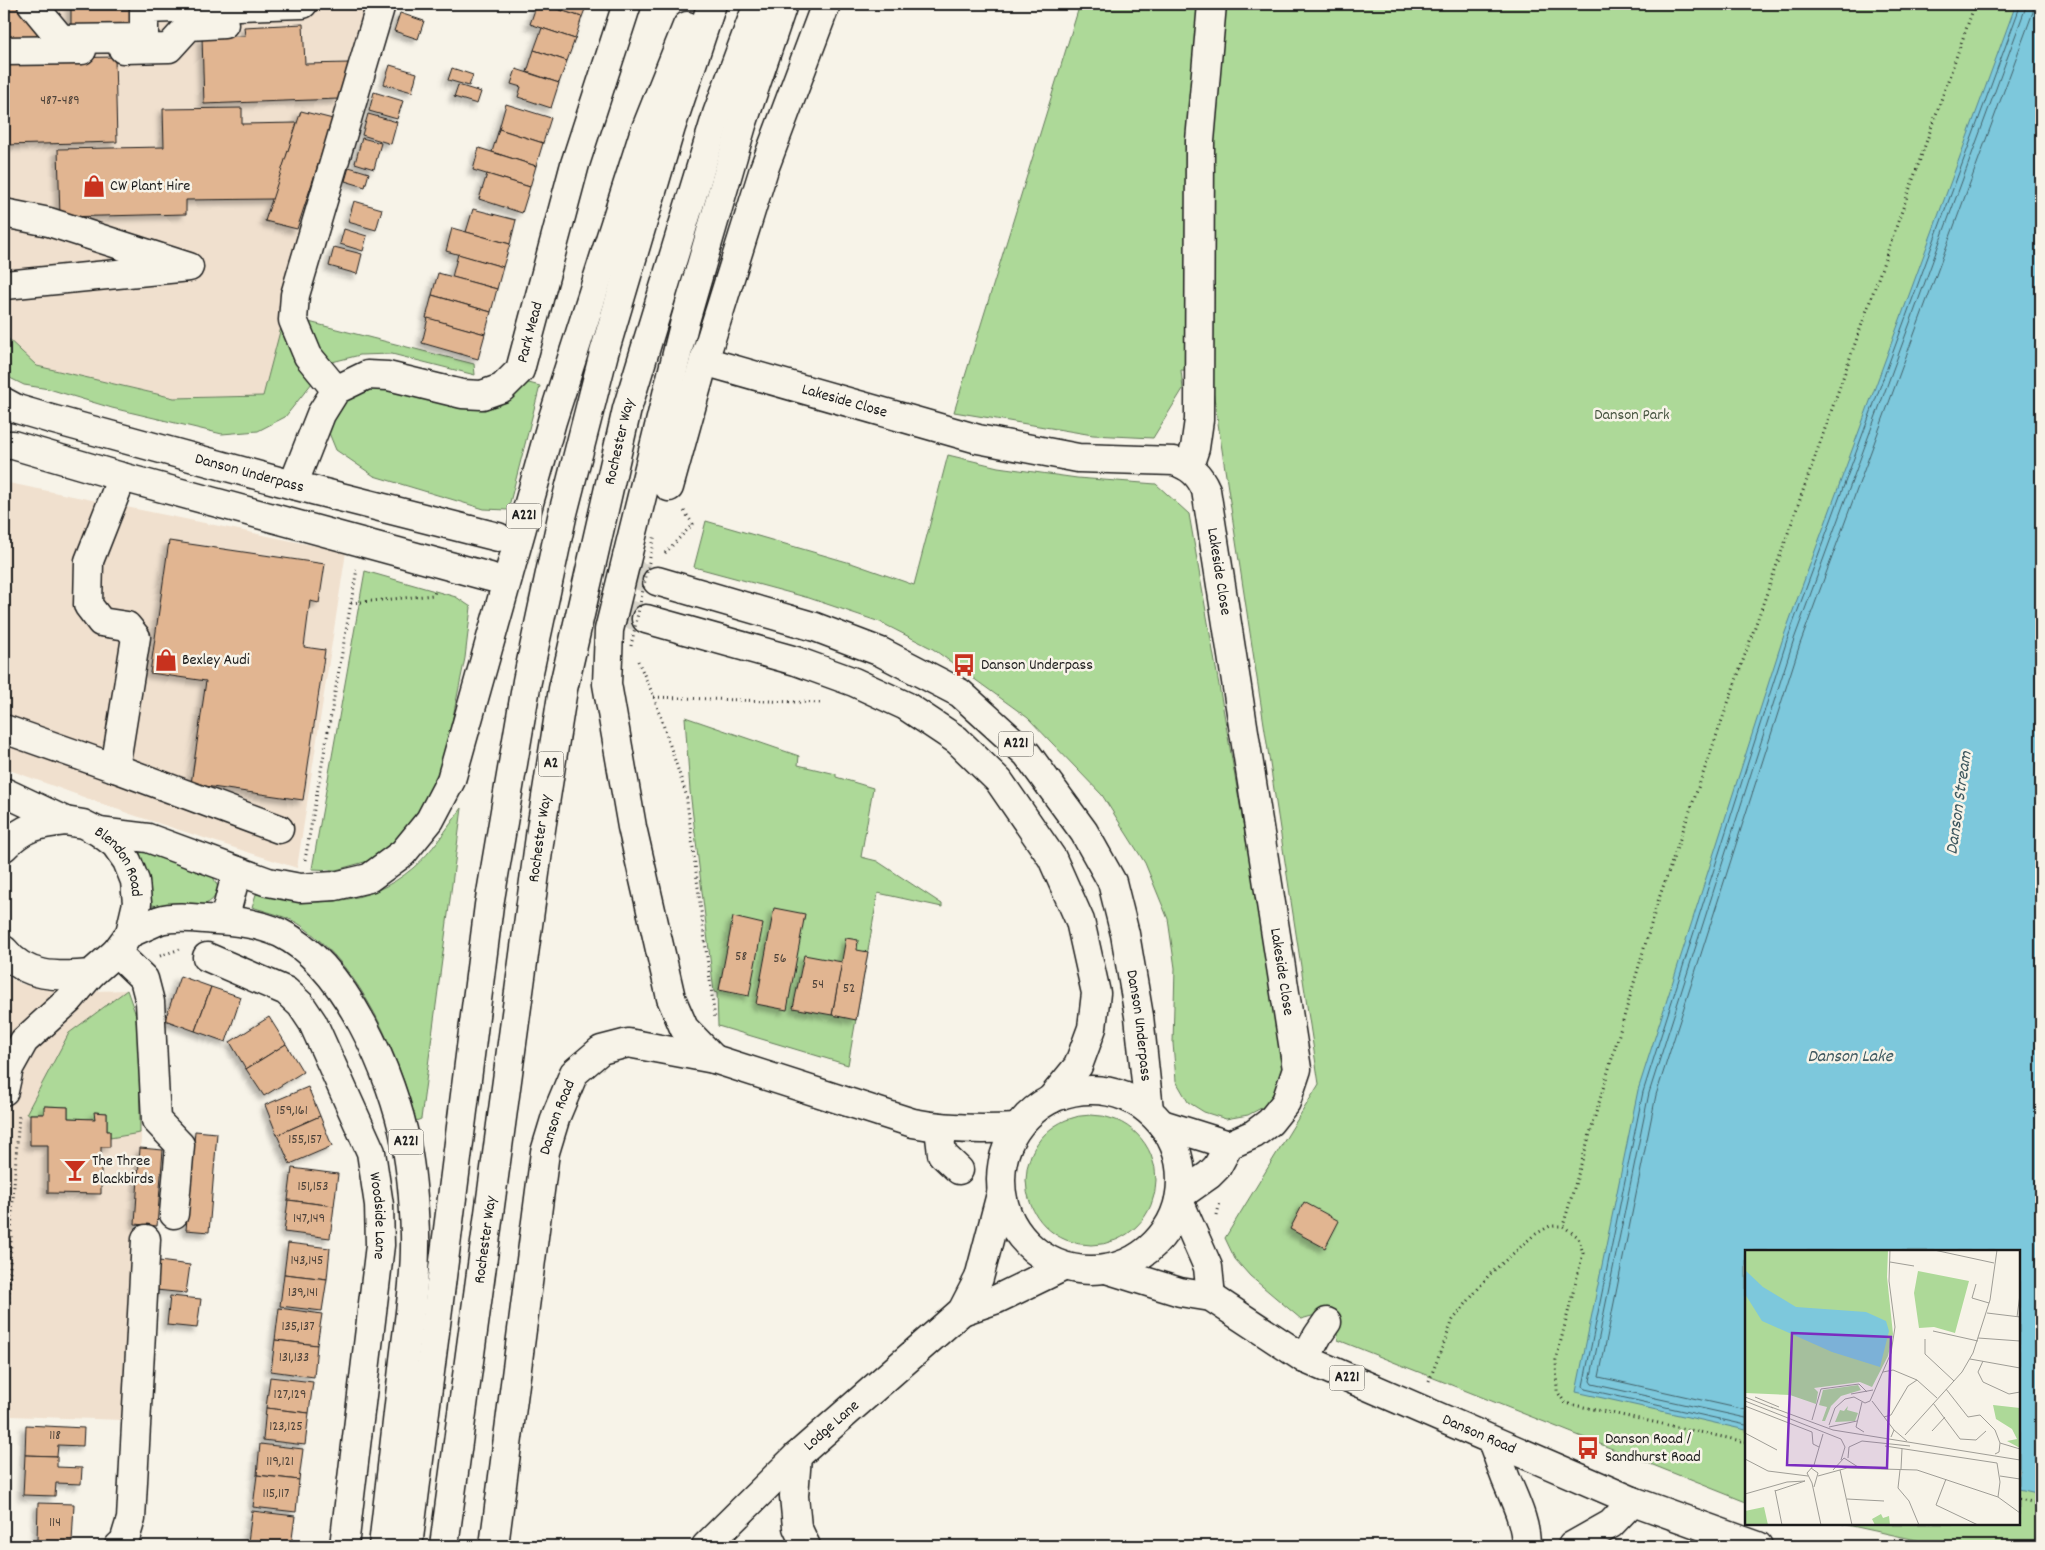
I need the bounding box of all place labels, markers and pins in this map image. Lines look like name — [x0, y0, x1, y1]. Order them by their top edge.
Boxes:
shop icon: CW Plant Hire — [81, 173, 107, 199]
place label: CW Plant Hire — [110, 175, 190, 198]
shop icon: Bexley Audi — [153, 647, 179, 673]
place label: Bexley Audi — [182, 649, 250, 672]
bus stop icon: Danson Underpass — [951, 652, 977, 678]
place label: Danson Underpass — [981, 654, 1093, 677]
place label: The Three Blackbirds — [92, 1150, 154, 1191]
bar icon: The Three Blackbirds — [62, 1157, 88, 1183]
place label: Danson Road / Sandhurst Road — [1605, 1428, 1701, 1469]
bus stop icon: Danson Road / Sandhurst Road — [1575, 1435, 1601, 1461]

